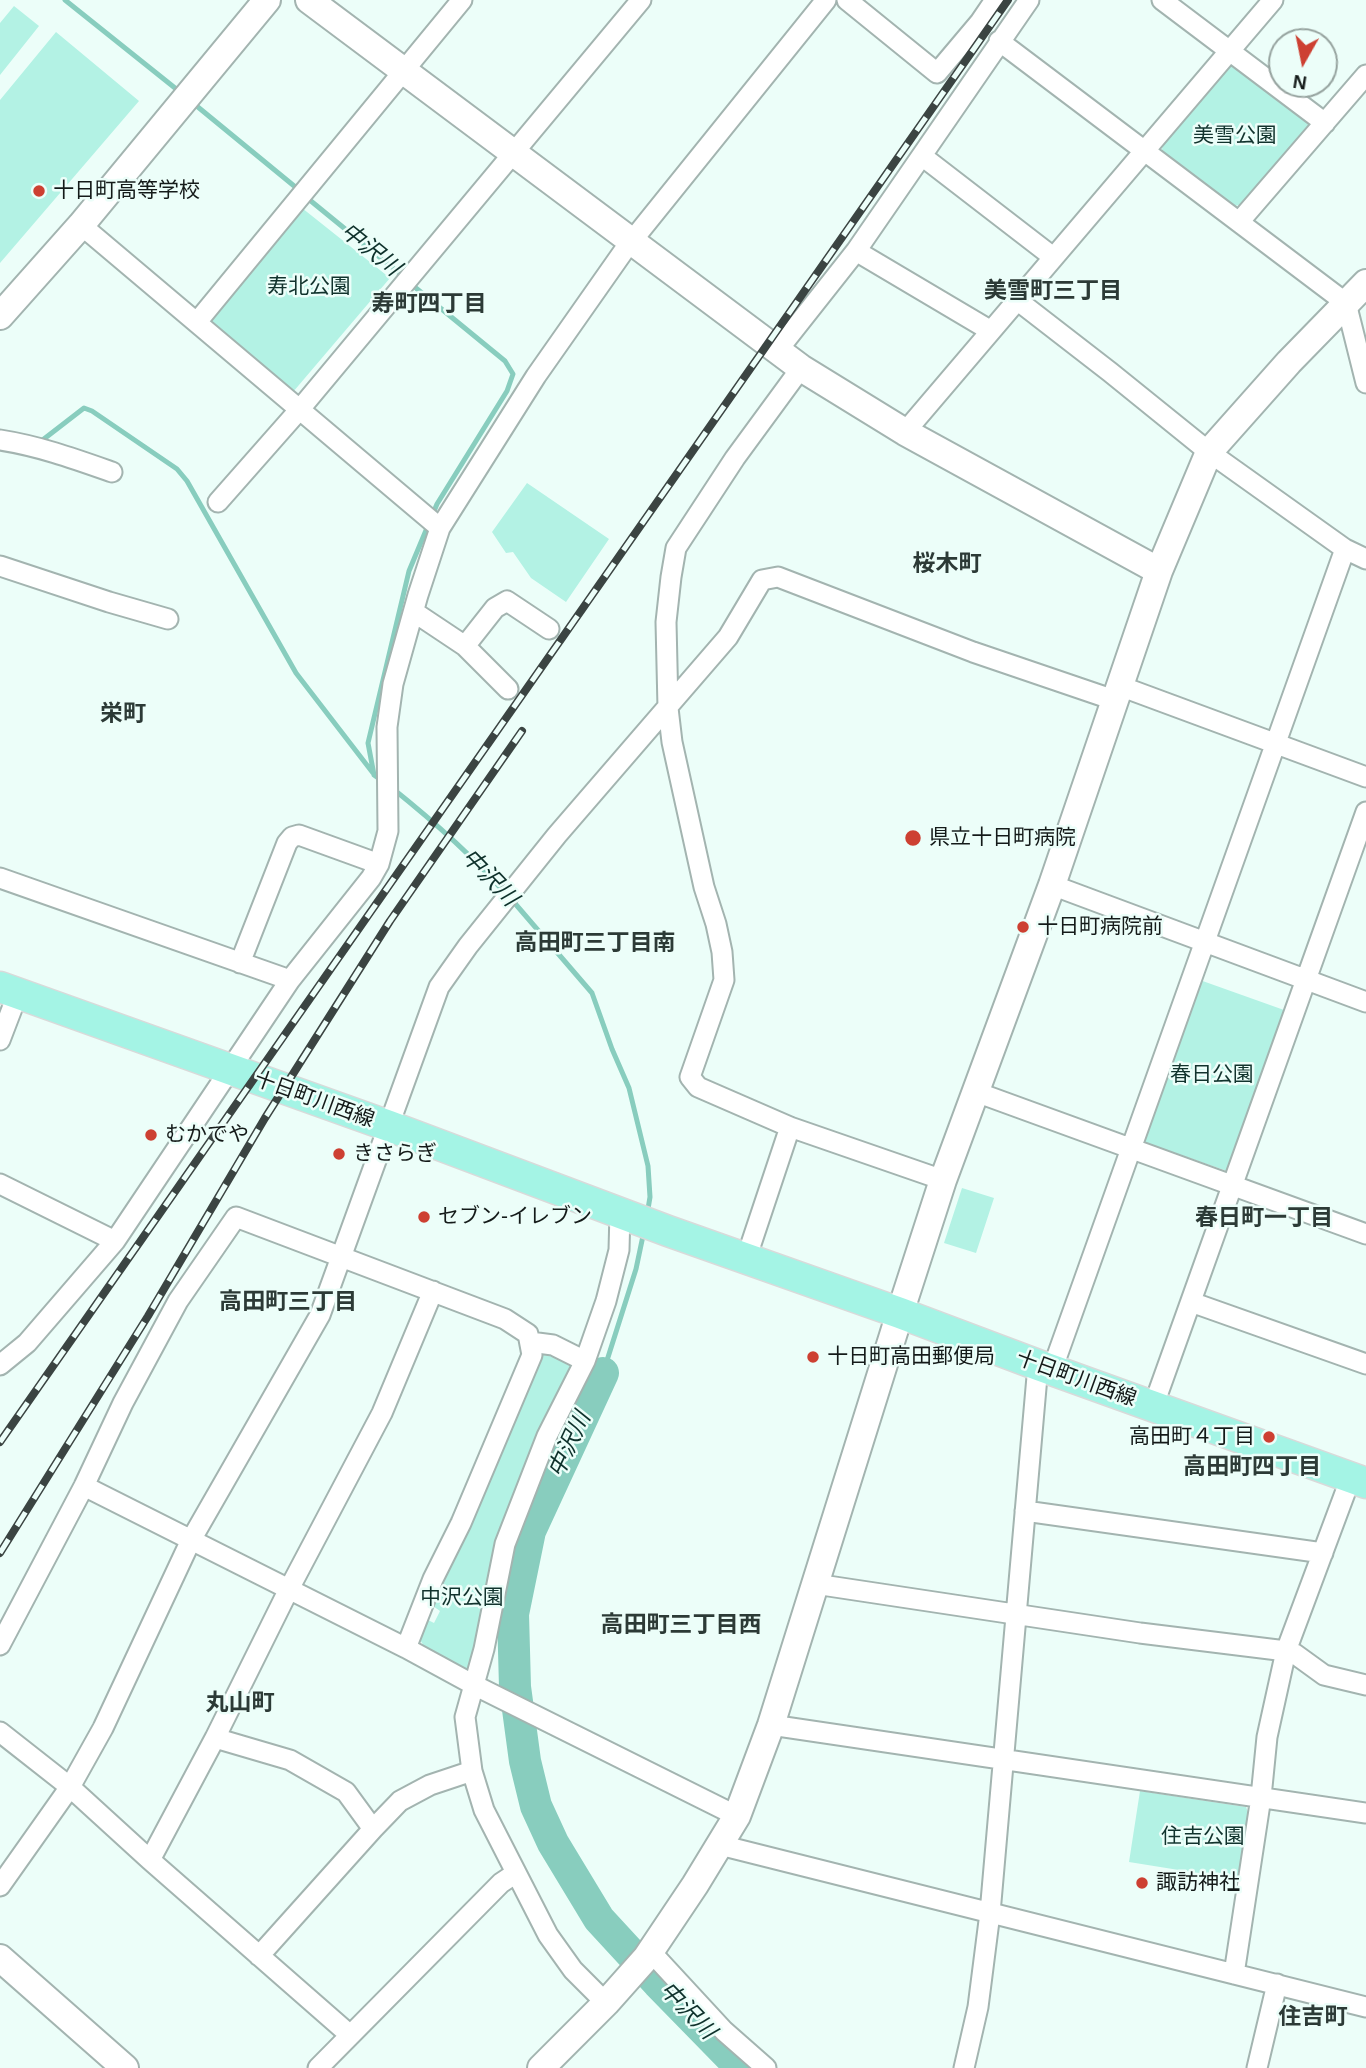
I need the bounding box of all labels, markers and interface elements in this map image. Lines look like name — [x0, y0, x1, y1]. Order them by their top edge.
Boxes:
north arrow — [1268, 28, 1338, 98]
text: N — [1292, 71, 1308, 94]
park label: 美雪公園 — [1193, 123, 1277, 149]
place label: 十日町高等学校 — [53, 178, 200, 204]
marker: 十日町高等学校 — [31, 183, 47, 199]
water label: 中沢川 — [335, 218, 405, 282]
park label: 寿北公園 — [267, 274, 351, 300]
district label: 美雪町三丁目 — [984, 278, 1122, 306]
district label: 寿町四丁目 — [372, 291, 486, 319]
district label: 桜木町 — [913, 551, 981, 579]
district label: 栄町 — [100, 701, 146, 729]
place label: 県立十日町病院 — [929, 825, 1076, 851]
marker: 県立十日町病院 — [903, 828, 923, 848]
water label: 中沢川 — [455, 844, 523, 912]
place label: 十日町病院前 — [1037, 914, 1163, 940]
marker: 十日町病院前 — [1015, 919, 1031, 935]
district label: 高田町三丁目南 — [515, 930, 675, 958]
park label: 春日公園 — [1170, 1062, 1254, 1088]
street label: 十日町川西線 — [250, 1067, 378, 1133]
place label: むかでや — [165, 1122, 249, 1148]
marker: むかでや — [143, 1127, 159, 1143]
place label: きさらぎ — [353, 1141, 437, 1167]
marker: きさらぎ — [331, 1146, 347, 1162]
place label: セブン-イレブン — [438, 1204, 592, 1230]
district label: 春日町一丁目 — [1195, 1205, 1333, 1233]
marker: セブン-イレブン — [416, 1209, 432, 1225]
district label: 高田町三丁目 — [219, 1289, 357, 1317]
place label: 十日町高田郵便局 — [827, 1344, 995, 1370]
street label: 十日町川西線 — [1012, 1346, 1140, 1412]
marker: 十日町高田郵便局 — [805, 1349, 821, 1365]
water label: 中沢川 — [543, 1408, 597, 1482]
place label: 高田町４丁目 — [1129, 1424, 1255, 1450]
marker: 高田町４丁目 — [1261, 1429, 1277, 1445]
district label: 高田町四丁目 — [1183, 1454, 1321, 1482]
park label: 中沢公園 — [420, 1585, 504, 1611]
district label: 高田町三丁目西 — [601, 1612, 761, 1640]
district label: 丸山町 — [206, 1690, 274, 1718]
park label: 住吉公園 — [1161, 1824, 1245, 1850]
place label: 諏訪神社 — [1156, 1870, 1240, 1896]
marker: 諏訪神社 — [1134, 1875, 1150, 1891]
water label: 中沢川 — [653, 1977, 721, 2045]
district label: 住吉町 — [1279, 2004, 1347, 2032]

